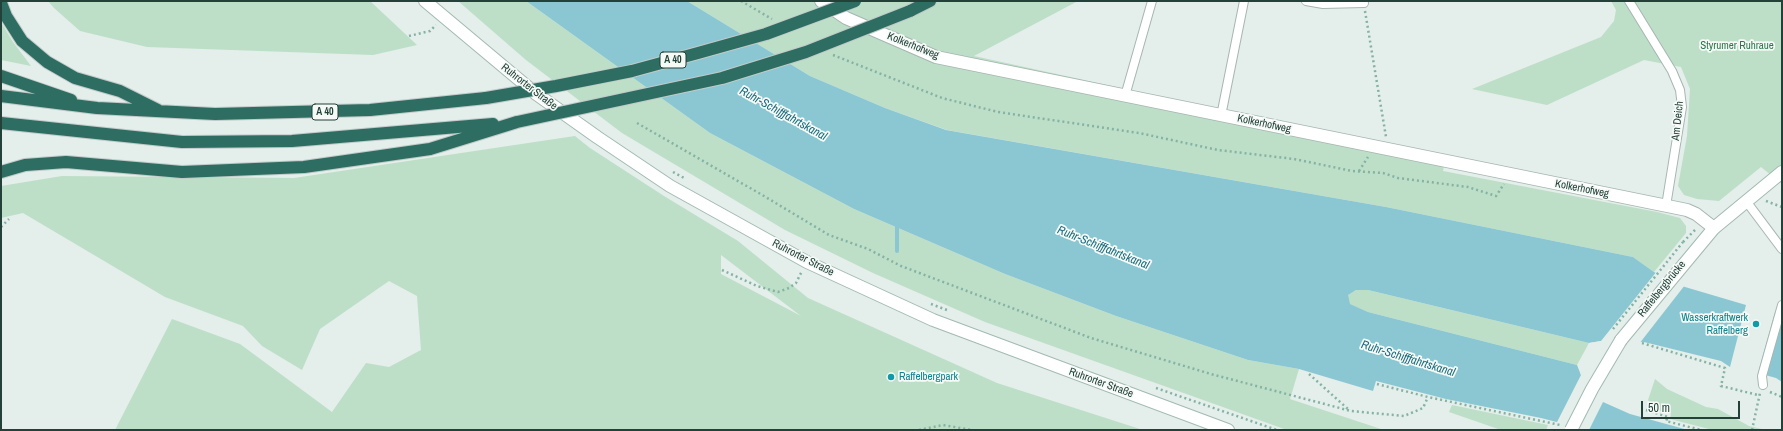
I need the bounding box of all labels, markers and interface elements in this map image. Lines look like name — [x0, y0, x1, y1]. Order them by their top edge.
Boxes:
street label: Kolkerhofweg — [885, 30, 941, 62]
park label: Styrumer Ruhraue — [1700, 39, 1774, 53]
road number: A 40 — [660, 52, 686, 68]
street label: Ruhrorter Straße — [498, 61, 560, 113]
water label: Ruhr-Schifffahrtskanal — [737, 84, 829, 144]
street label: Am Deich — [1669, 101, 1687, 141]
road number: A 40 — [312, 104, 338, 120]
street label: Kolkerhofweg — [1236, 112, 1292, 136]
street label: Kolkerhofweg — [1554, 177, 1610, 201]
water label: Ruhr-Schifffahrtskanal — [1055, 223, 1151, 273]
street label: Ruhrorter Straße — [770, 237, 836, 279]
street label: Raffelbergbrücke — [1635, 258, 1689, 320]
place label: Wasserkraftwerk Raffelberg — [1681, 311, 1748, 337]
marker: Wasserkraftwerk Raffelberg — [1751, 319, 1761, 329]
water label: Ruhr-Schifffahrtskanal — [1359, 338, 1457, 380]
street label: Ruhrorter Straße — [1067, 365, 1135, 401]
place label: Raffelbergpark — [899, 370, 958, 384]
marker: Raffelbergpark — [886, 372, 896, 382]
scale bar — [1643, 393, 1742, 419]
text: 50 m — [1648, 400, 1670, 416]

